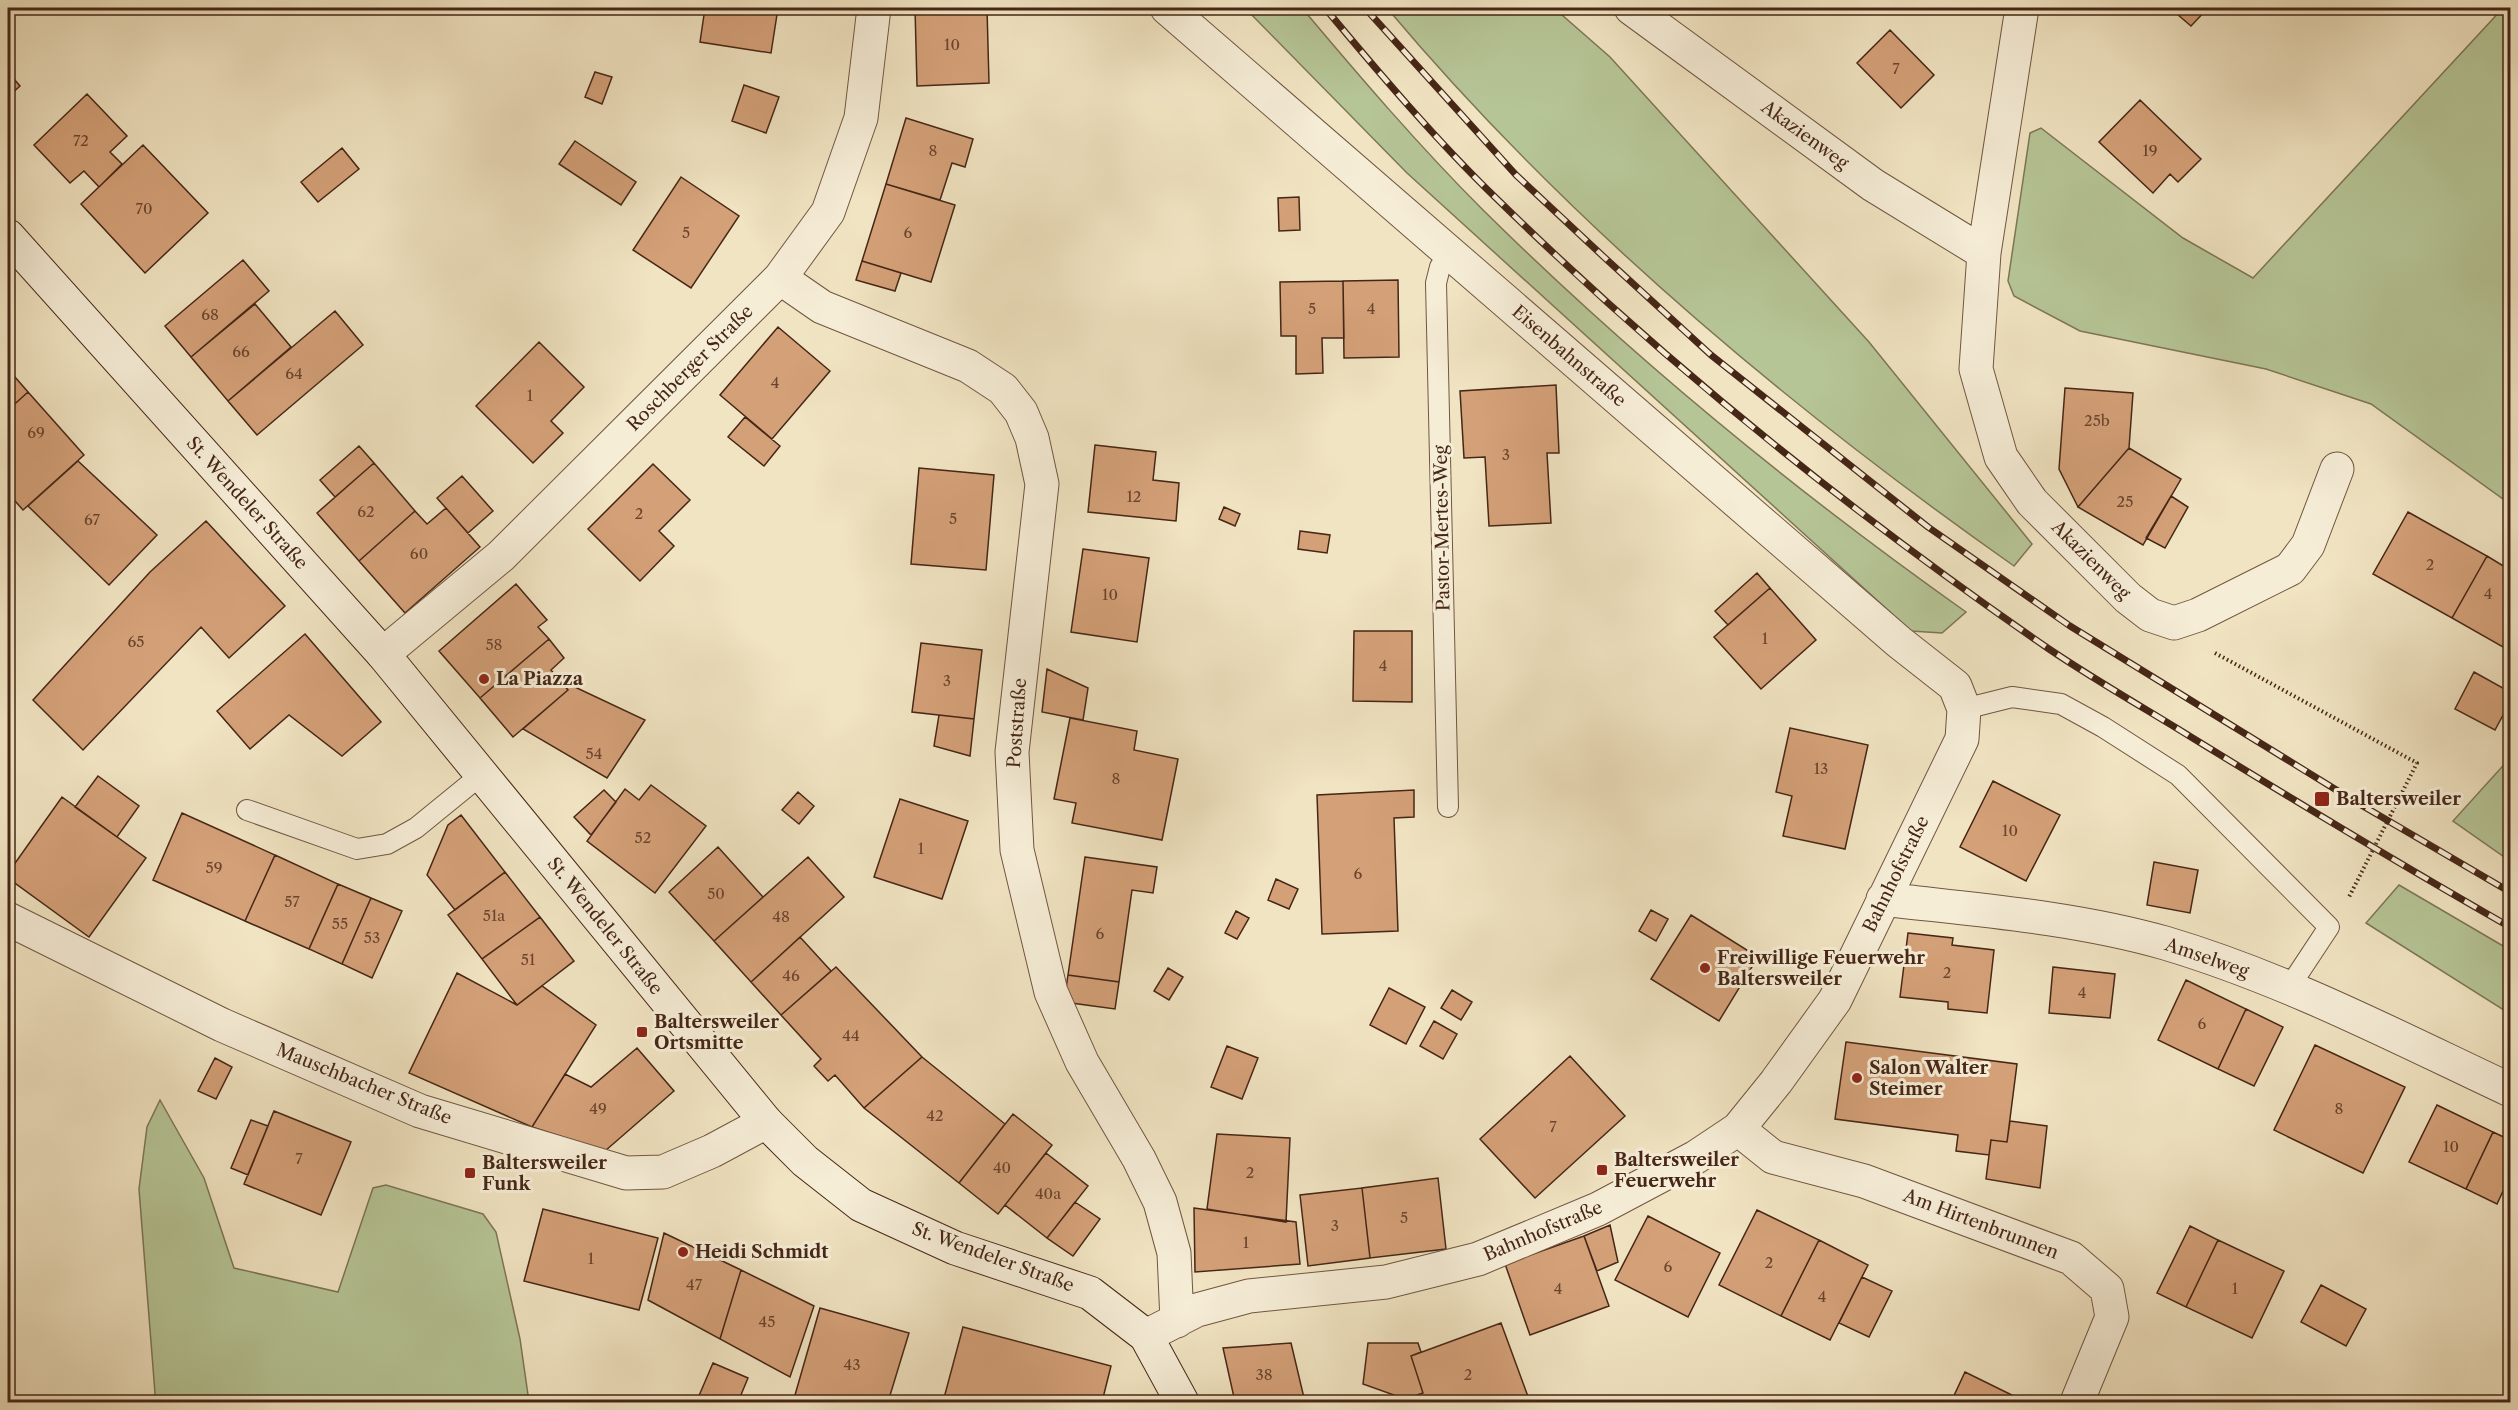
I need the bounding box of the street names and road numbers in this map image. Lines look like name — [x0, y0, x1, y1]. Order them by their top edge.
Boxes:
street label: Akazienweg — [1756, 95, 1853, 174]
street label: Roschberger Straße — [622, 300, 758, 436]
street label: Eisenbahnstraße — [1508, 301, 1630, 411]
street label: St. Wendeler Straße — [182, 432, 312, 574]
street label: Pastor-Mertes-Weg — [1430, 444, 1454, 611]
street label: Akazienweg — [2046, 515, 2135, 604]
street label: Poststraße — [1003, 677, 1031, 769]
street label: Bahnhofstraße — [1858, 812, 1934, 936]
street label: St. Wendeler Straße — [543, 853, 667, 999]
street label: Amselweg — [2161, 933, 2252, 983]
street label: Mauschbacher Straße — [273, 1039, 455, 1129]
street label: Am Hirtenbrunnen — [1899, 1184, 2062, 1264]
street label: Bahnhofstraße — [1480, 1196, 1606, 1266]
street label: St. Wendeler Straße — [909, 1217, 1077, 1297]

